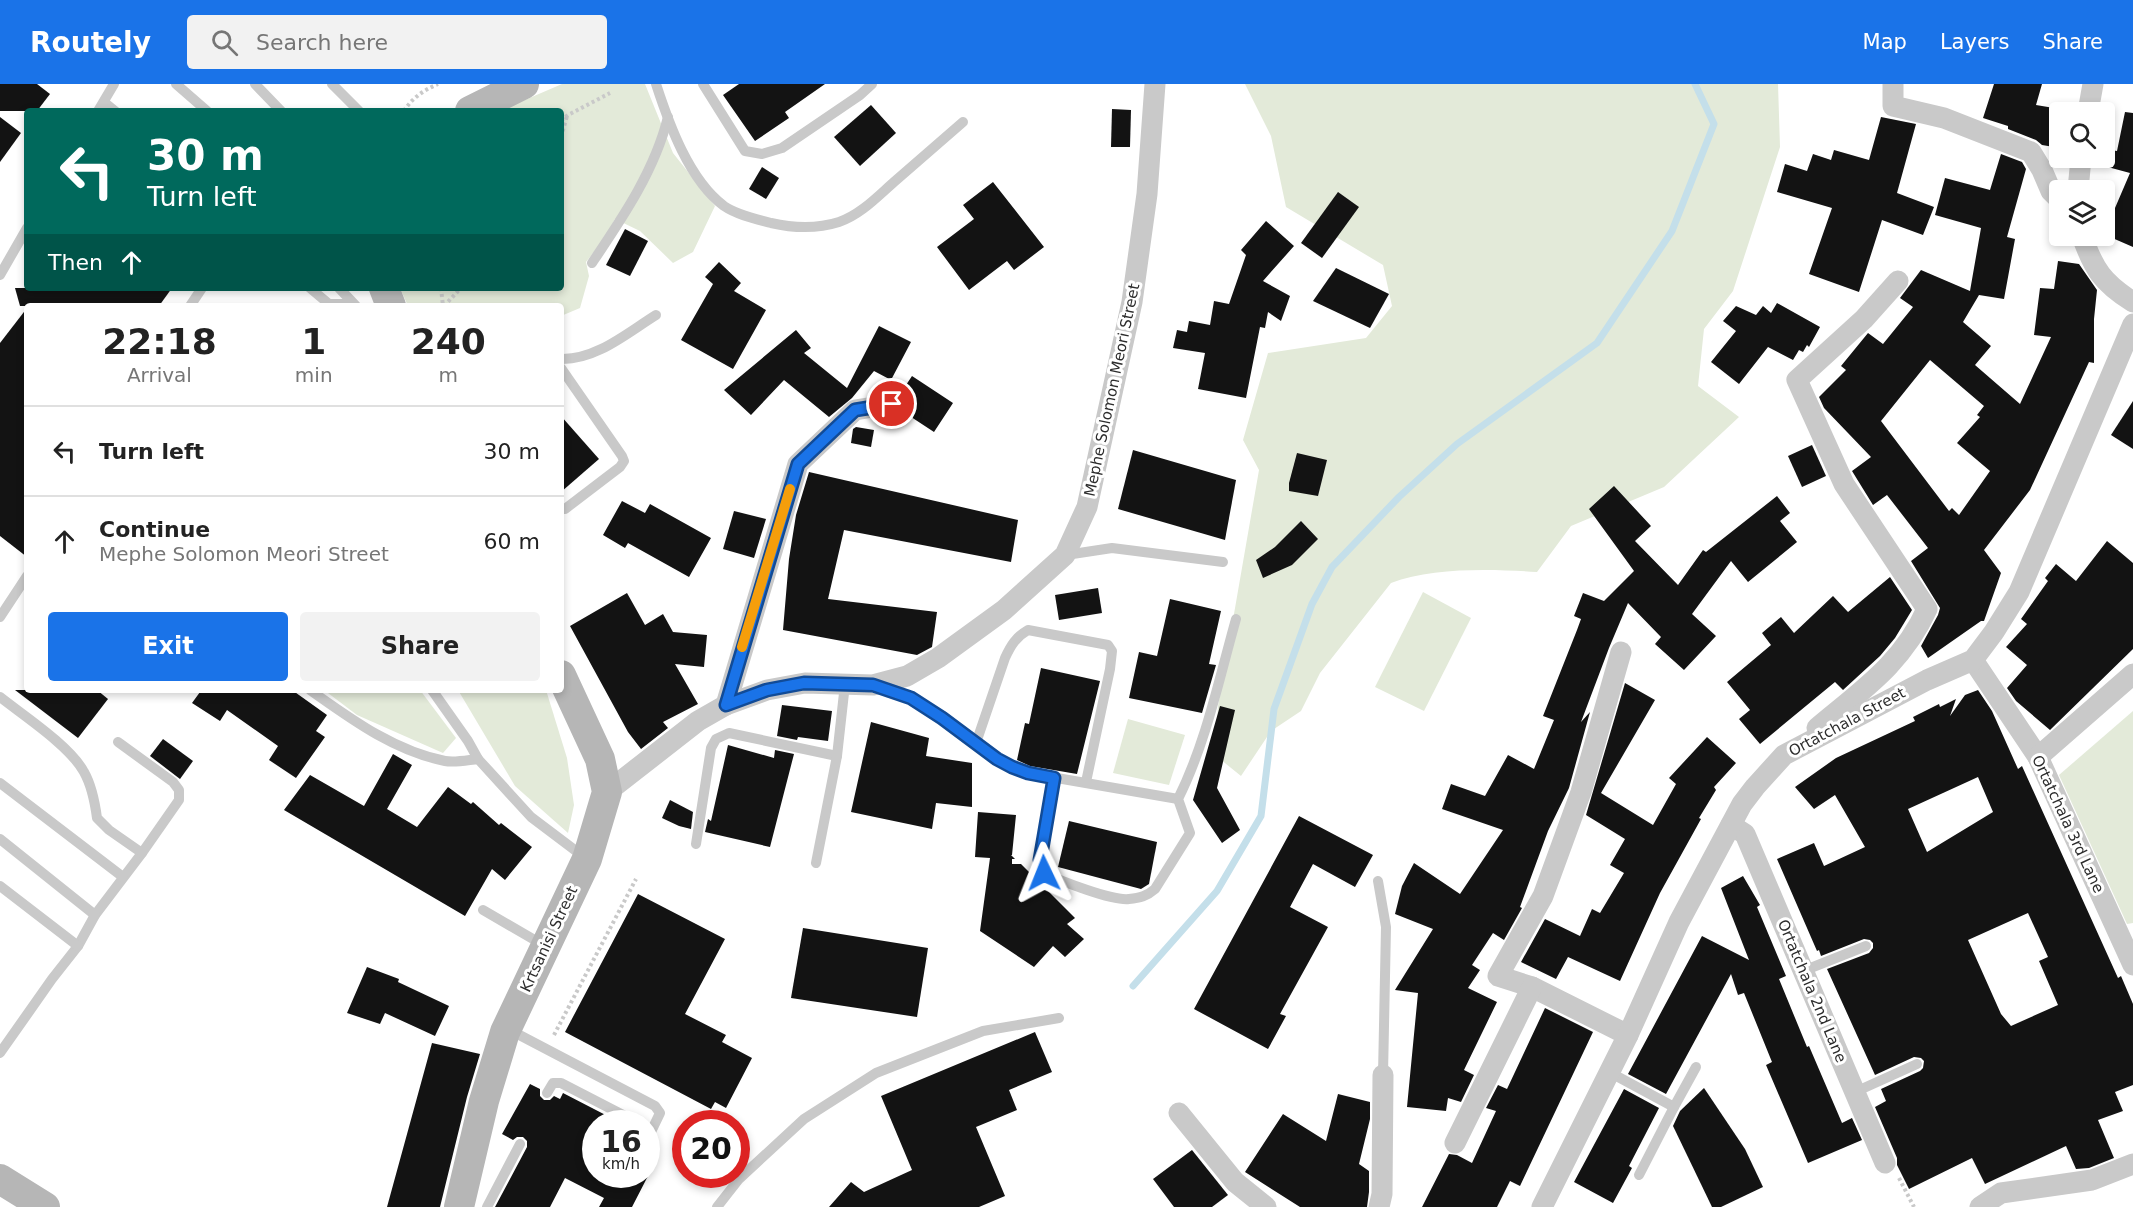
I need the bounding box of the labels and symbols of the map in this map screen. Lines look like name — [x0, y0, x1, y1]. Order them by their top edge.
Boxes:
street label: Mephe Solomon Meori Street — [1081, 282, 1143, 498]
pin — [866, 378, 917, 429]
street label: Ortatchala Street — [1786, 684, 1909, 760]
street label: Ortatchala 3rd Lane — [2028, 752, 2108, 896]
position arrow — [1012, 841, 1076, 905]
street label: Krtsanisi Street — [517, 883, 581, 995]
street label: Ortatchala 2nd Lane — [1774, 917, 1850, 1065]
speed limit sign: 20 — [672, 1110, 750, 1188]

